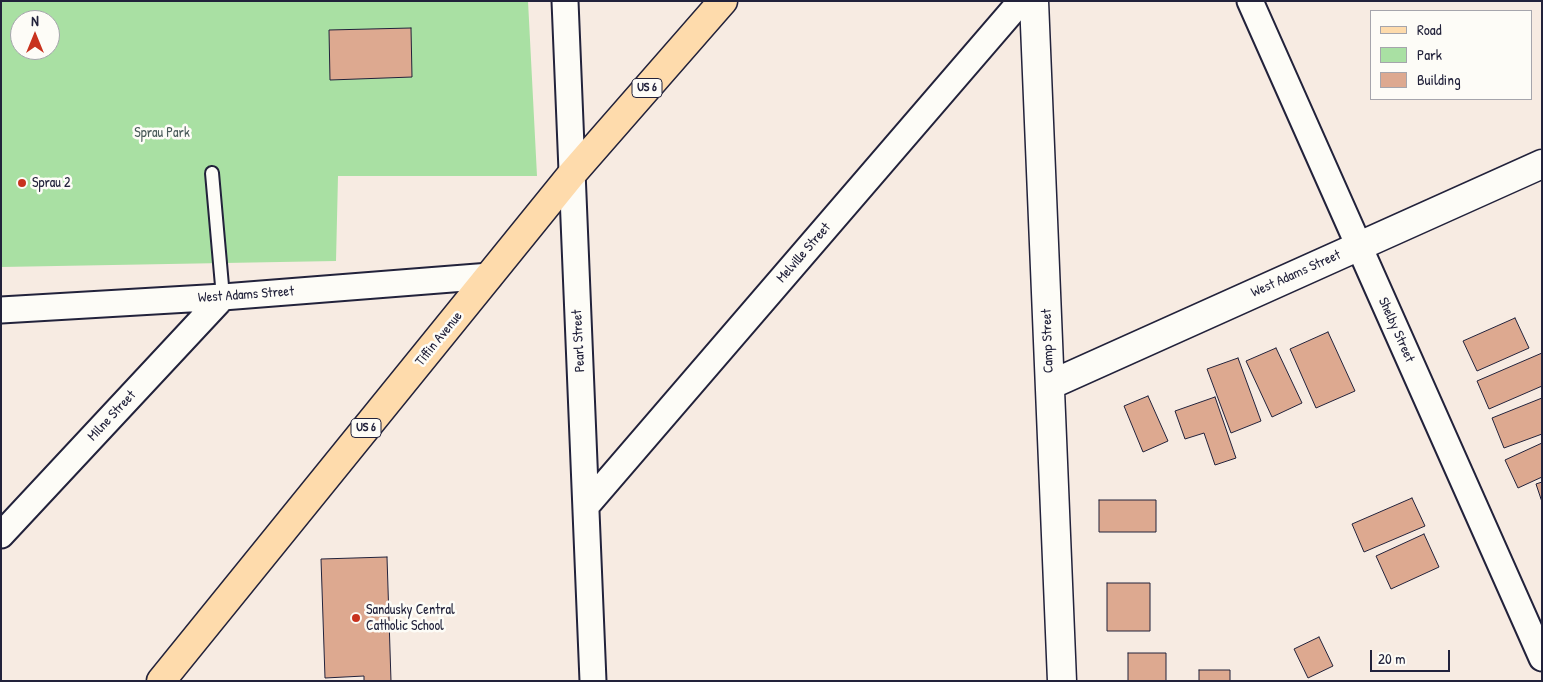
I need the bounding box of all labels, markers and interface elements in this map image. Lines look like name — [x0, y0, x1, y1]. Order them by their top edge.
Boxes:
north arrow — [10, 10, 60, 60]
legend — [1370, 10, 1533, 100]
text: N — [31, 11, 39, 30]
text: Road — [1417, 19, 1442, 40]
text: Park — [1417, 44, 1442, 65]
text: Building — [1417, 69, 1461, 90]
road number: US 6 — [632, 78, 662, 98]
park label: Sprau Park — [134, 125, 190, 141]
place label: Sprau 2 — [32, 175, 71, 191]
marker: Sprau 2 — [16, 177, 28, 189]
street label: Melville Street — [773, 220, 835, 286]
street label: West Adams Street — [1249, 247, 1343, 301]
street label: West Adams Street — [197, 283, 295, 307]
street label: Shelby Street — [1374, 295, 1418, 365]
street label: Tiffin Avenue — [412, 308, 466, 370]
street label: Camp Street — [1038, 308, 1058, 374]
street label: Pearl Street — [569, 309, 589, 373]
street label: Milne Street — [84, 387, 140, 445]
road number: US 6 — [351, 418, 381, 438]
place label: Sandusky Central Catholic School — [366, 602, 455, 634]
marker: Sandusky Central Catholic School — [350, 612, 362, 624]
scale bar — [1373, 640, 1453, 672]
text: 20 m — [1378, 648, 1405, 669]

